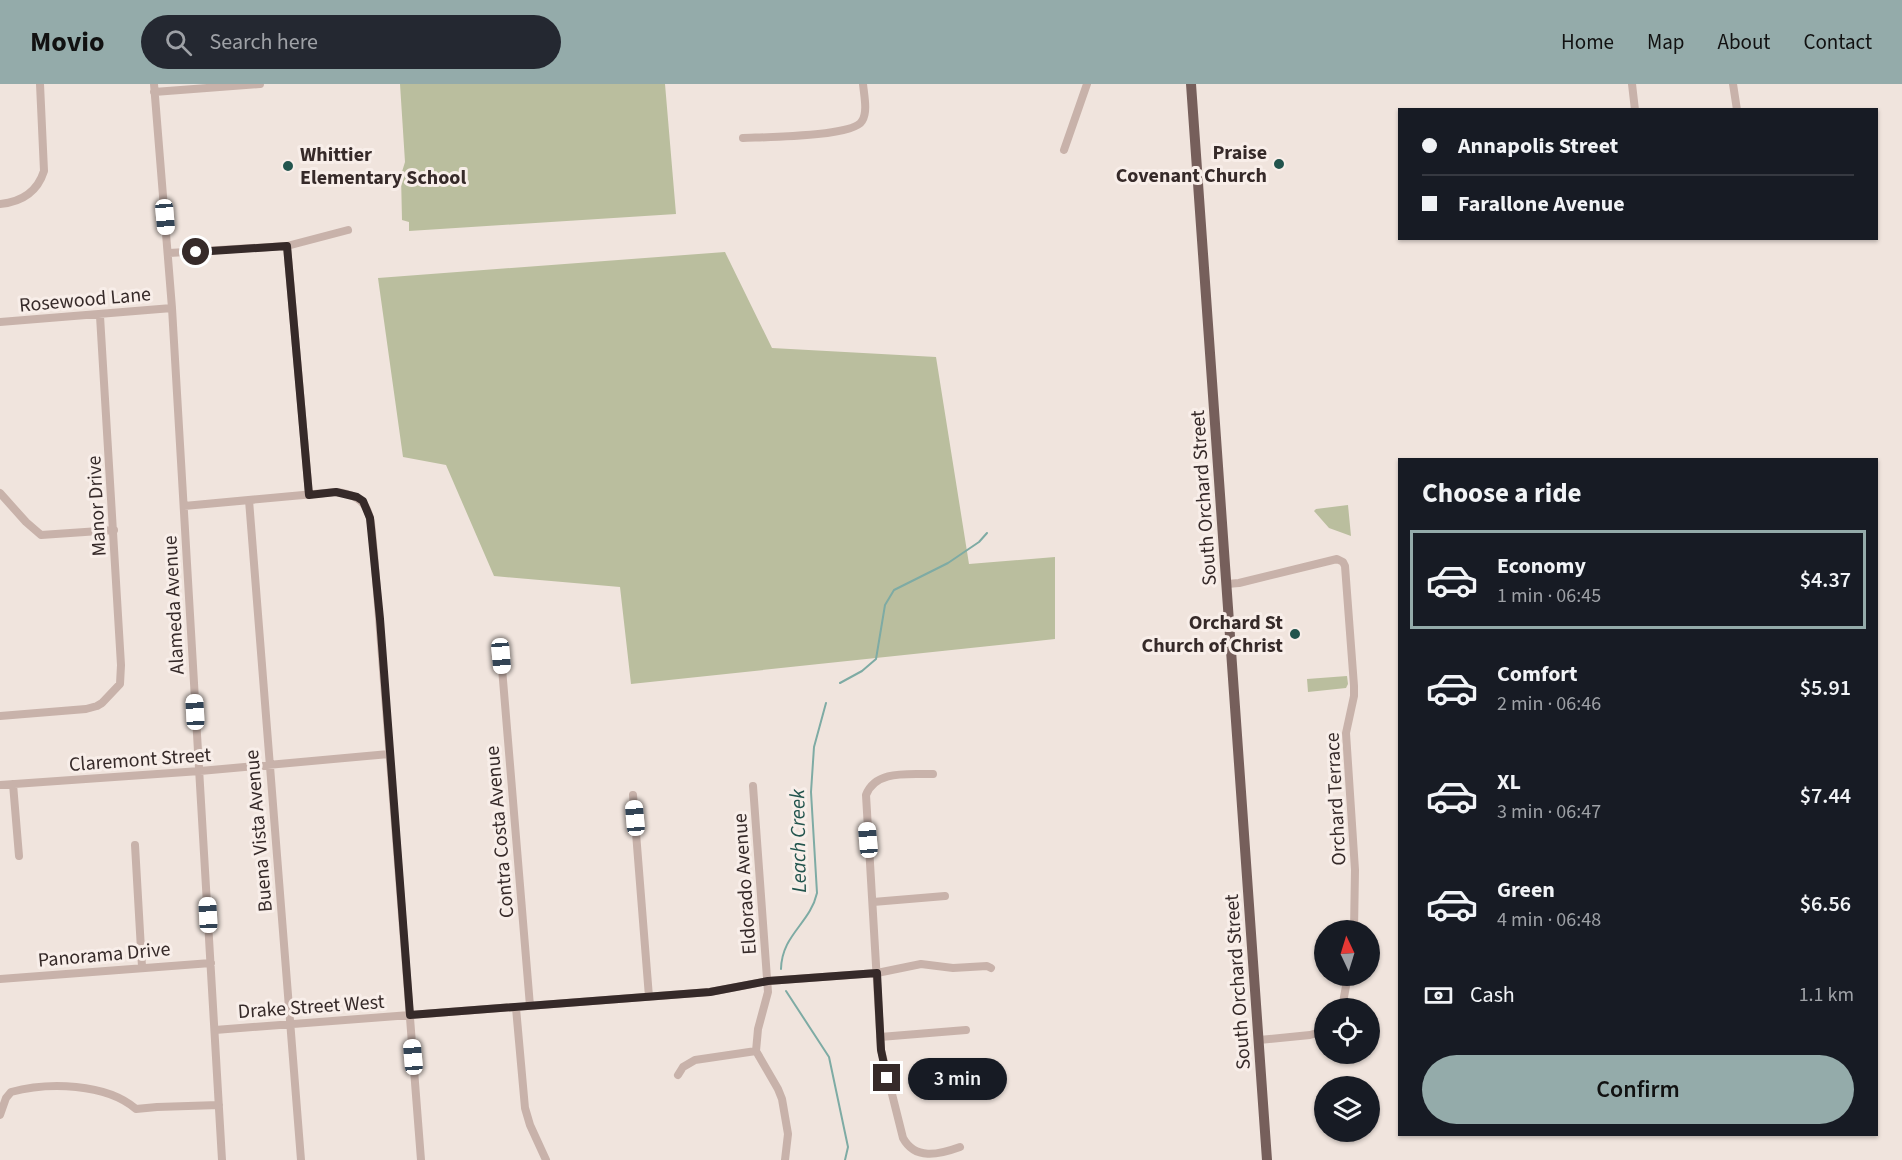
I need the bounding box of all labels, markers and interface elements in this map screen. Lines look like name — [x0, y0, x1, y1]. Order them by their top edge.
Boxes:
search box — [141, 15, 561, 69]
text: Movio — [30, 22, 105, 62]
icon: search — [162, 26, 195, 59]
text: Search here — [210, 26, 318, 58]
text: Home — [1561, 27, 1614, 57]
text: Map — [1647, 27, 1685, 57]
text: About — [1718, 27, 1770, 57]
text: Contact — [1803, 27, 1872, 57]
text: Annapolis Street — [1458, 130, 1618, 162]
place label: Praise Covenant Church — [1116, 139, 1267, 190]
place label: Whittier Elementary School — [300, 141, 466, 192]
marker: Praise Covenant Church — [1272, 157, 1286, 171]
marker: Whittier Elementary School — [281, 159, 295, 173]
text: Farallone Avenue — [1458, 188, 1625, 220]
car — [154, 198, 176, 236]
route start — [182, 238, 209, 265]
street label: Rosewood Lane — [18, 280, 152, 320]
street label: South Orchard Street — [1184, 409, 1224, 587]
street label: Manor Drive — [80, 455, 114, 557]
text: Choose a ride — [1422, 474, 1582, 513]
street label: Alameda Avenue — [156, 535, 192, 675]
text: Economy — [1497, 550, 1586, 582]
icon: car — [1425, 553, 1479, 607]
text: $4.37 — [1800, 564, 1851, 596]
text: 1 min · 06:45 — [1497, 582, 1601, 610]
place label: Orchard St Church of Christ — [1142, 609, 1283, 660]
marker: Orchard St Church of Christ — [1288, 627, 1302, 641]
car — [490, 637, 512, 675]
text: Comfort — [1497, 658, 1578, 690]
icon: car — [1425, 661, 1479, 715]
text: $5.91 — [1800, 672, 1851, 704]
text: 2 min · 06:46 — [1497, 690, 1601, 718]
car — [185, 694, 205, 730]
street label: Orchard Terrace — [1319, 732, 1353, 866]
street label: Claremont Street — [68, 741, 212, 779]
street label: Contra Costa Avenue — [479, 745, 521, 919]
street label: Buena Vista Avenue — [238, 749, 280, 913]
text: XL — [1497, 766, 1521, 798]
icon: car — [1425, 769, 1479, 823]
text: $7.44 — [1800, 780, 1851, 812]
water label: Leach Creek — [782, 788, 814, 893]
text: 3 min · 06:47 — [1497, 798, 1601, 826]
car — [624, 799, 646, 837]
street label: Eldorado Avenue — [726, 812, 764, 956]
car — [857, 821, 879, 859]
text: Green — [1497, 874, 1555, 906]
icon: car — [1425, 877, 1479, 931]
text: $6.56 — [1800, 888, 1851, 920]
street label: South Orchard Street — [1218, 893, 1258, 1071]
car — [198, 897, 218, 933]
text: 4 min · 06:48 — [1497, 906, 1601, 934]
north arrow — [1314, 920, 1380, 986]
map controls — [1314, 920, 1380, 1142]
street label: Panorama Drive — [37, 935, 172, 975]
icon: cash — [1422, 979, 1455, 1012]
text: Cash — [1470, 979, 1515, 1011]
text: 1.1 km — [1799, 981, 1854, 1009]
street label: Drake Street West — [237, 988, 385, 1026]
button: locate — [1314, 998, 1380, 1064]
car — [402, 1038, 424, 1076]
button: Confirm — [1422, 1055, 1854, 1124]
callout: 3 min — [908, 1057, 1007, 1099]
route end — [873, 1064, 900, 1091]
text: 3 min — [934, 1065, 981, 1093]
button: layers — [1314, 1076, 1380, 1142]

